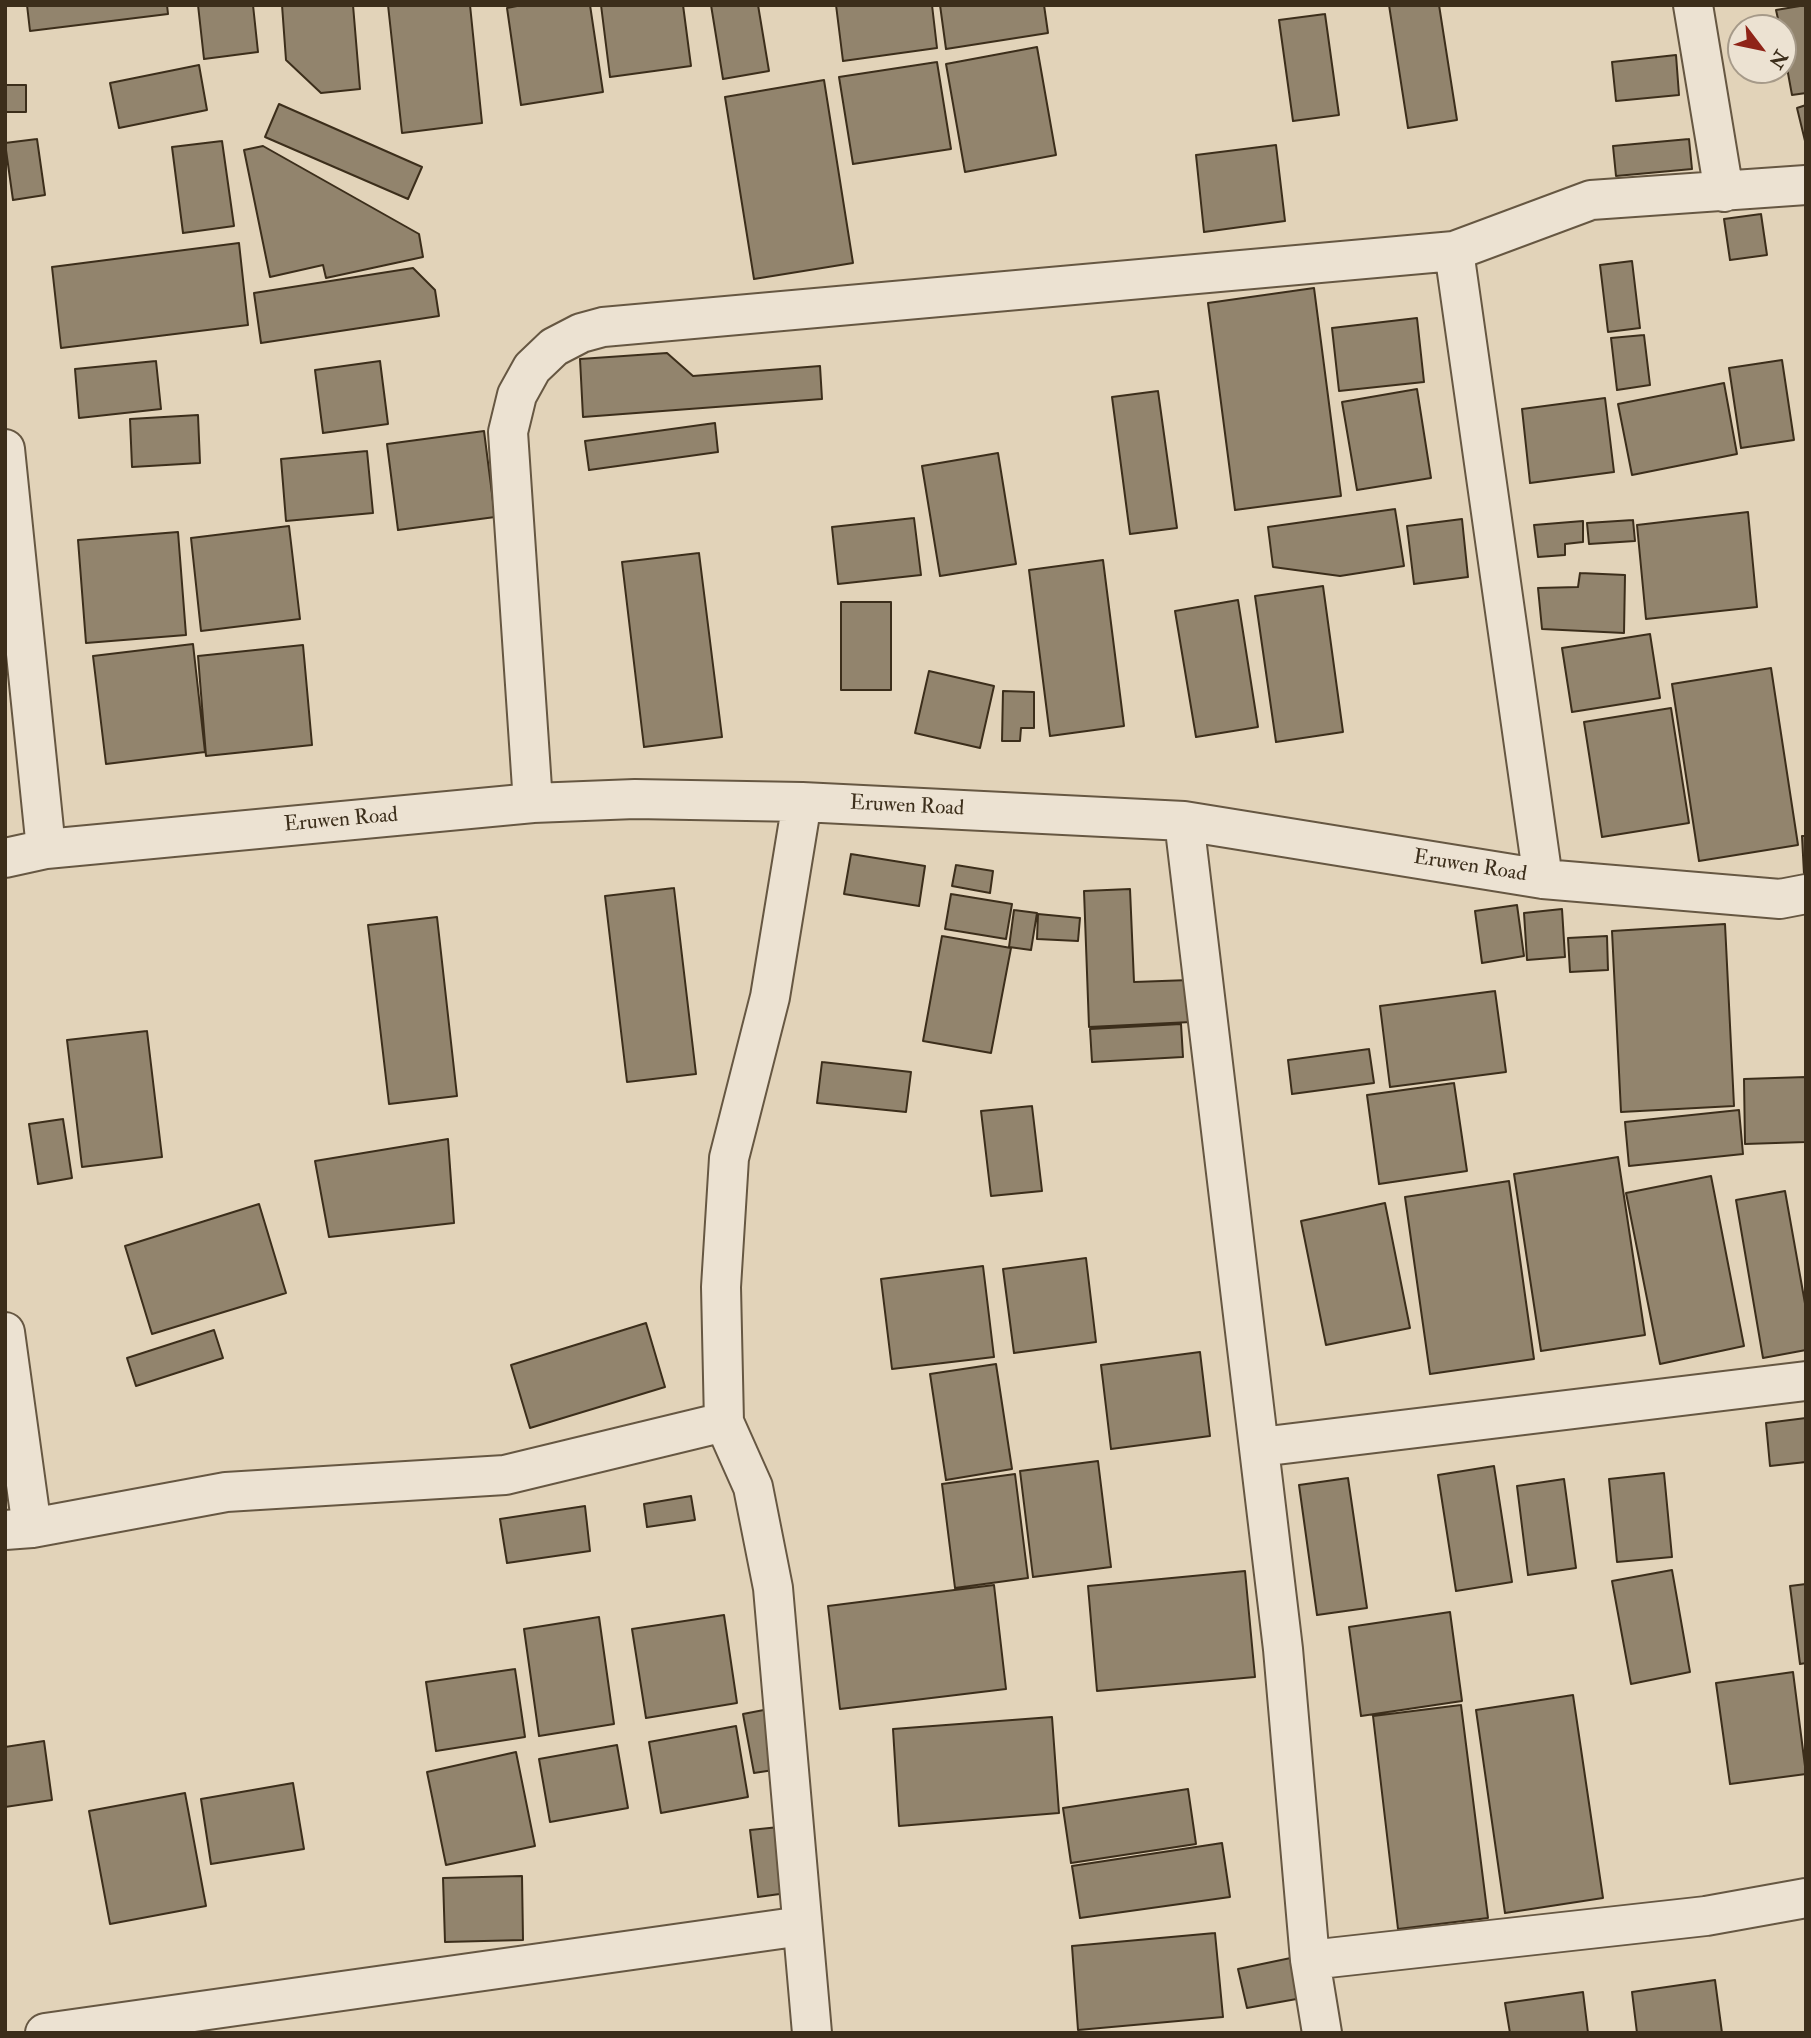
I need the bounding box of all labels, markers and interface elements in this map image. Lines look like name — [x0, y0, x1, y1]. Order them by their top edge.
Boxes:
north arrow — [1727, 14, 1797, 84]
text: N — [1763, 45, 1793, 73]
street label: Eruwen Road — [849, 791, 965, 823]
street label: Eruwen Road — [283, 803, 399, 839]
street label: Eruwen Road — [1412, 846, 1528, 888]

